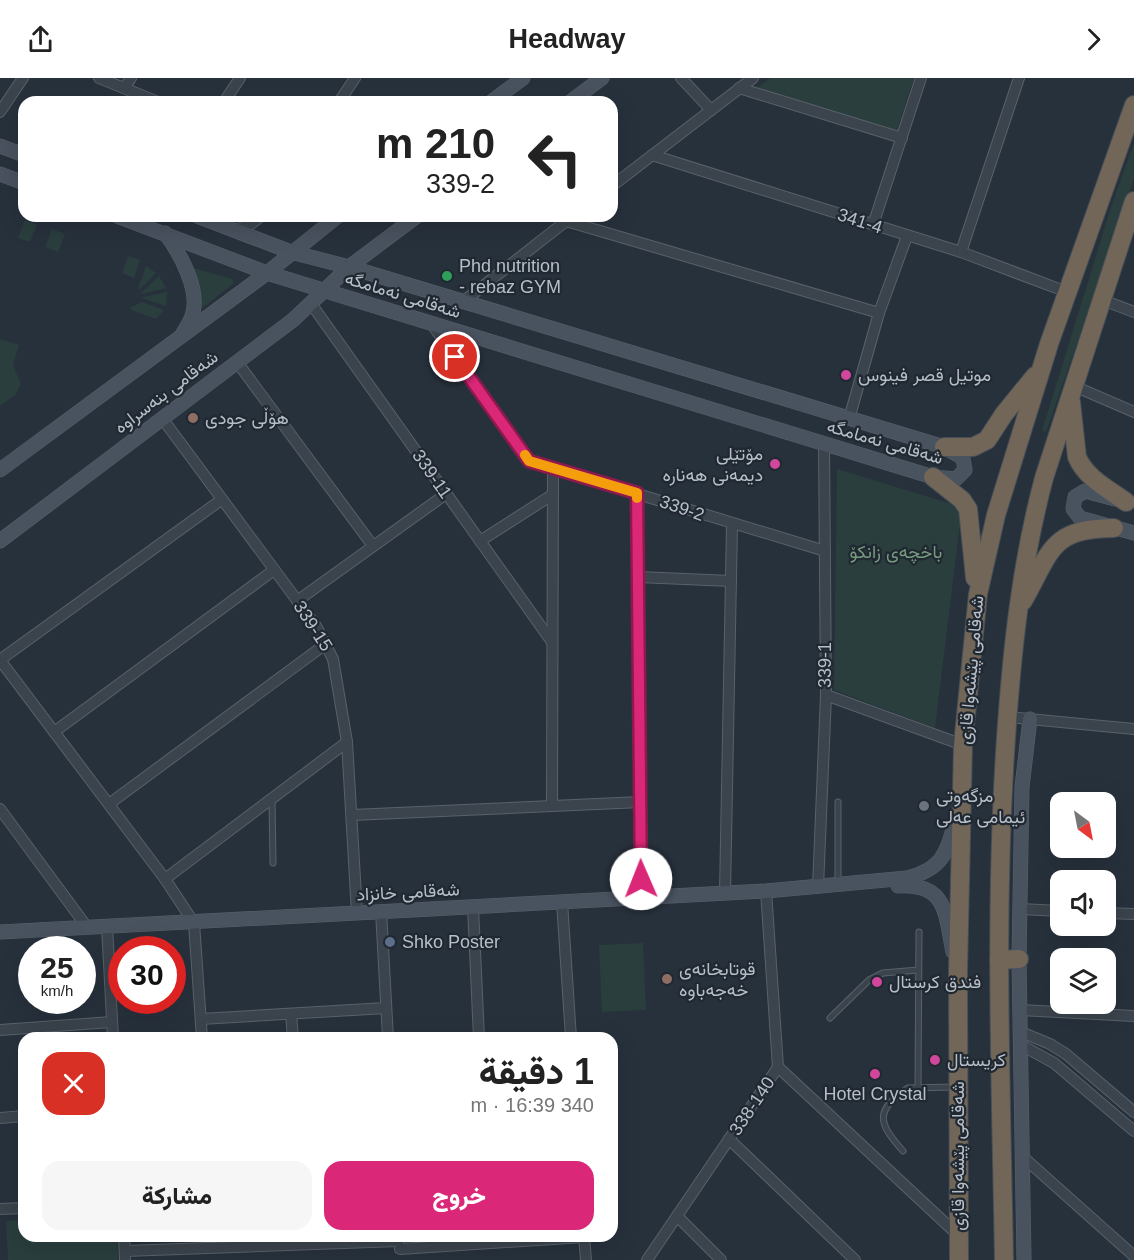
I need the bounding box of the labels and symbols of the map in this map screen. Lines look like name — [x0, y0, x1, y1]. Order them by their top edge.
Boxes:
street label: 341-4 — [835, 204, 885, 238]
place label: Phd nutrition - rebaz GYM — [459, 256, 561, 297]
street label: شەقامی نەمامگە — [342, 268, 463, 323]
marker: Phd nutrition - rebaz GYM — [440, 269, 454, 283]
pin — [429, 331, 480, 382]
street label: شەقامی بنەسراوە — [110, 347, 222, 438]
place label: موتيل قصر فينوس — [858, 365, 991, 386]
marker: موتيل قصر فينوس — [839, 368, 853, 382]
place label: هۆڵی جودی — [205, 407, 289, 429]
marker: هۆڵی جودی — [186, 411, 200, 425]
street label: شەقامی نەمامگە — [824, 416, 945, 469]
place label: مۆتێلی دیمەنی هەنارە — [662, 444, 763, 486]
street label: 339-11 — [408, 446, 456, 502]
marker: مۆتێلی دیمەنی هەنارە — [768, 457, 782, 471]
street label: 339-2 — [657, 491, 707, 525]
park label: باخچەی زانکۆ — [850, 542, 942, 564]
street label: شەقامی پێشەوا قازی — [955, 595, 989, 745]
street label: 339-15 — [289, 597, 337, 655]
street label: 339-1 — [815, 642, 835, 688]
place label: مزگەوتی ئیمامی عەلی — [936, 786, 1025, 828]
north arrow — [1050, 792, 1116, 858]
marker: مزگەوتی ئیمامی عەلی — [917, 799, 931, 813]
position arrow — [609, 847, 673, 911]
street label: شەقامی خانزاد — [356, 879, 460, 906]
place label: Shko Poster — [402, 932, 500, 952]
marker: Shko Poster — [383, 935, 397, 949]
speed limit sign: 30 — [108, 936, 186, 1014]
place label: قوتابخانەی خەجەباوە — [679, 959, 755, 1001]
marker: قوتابخانەی خەجەباوە — [660, 972, 674, 986]
place label: فندق کرستال — [889, 972, 981, 993]
marker: فندق کرستال — [870, 975, 884, 989]
place label: كريستال — [947, 1050, 1006, 1071]
marker: كريستال — [928, 1053, 942, 1067]
marker: Hotel Crystal — [868, 1067, 882, 1081]
street label: 338-140 — [725, 1073, 779, 1139]
street label: شەقامی پێشەوا قازی — [948, 1081, 970, 1231]
place label: Hotel Crystal — [823, 1084, 927, 1104]

